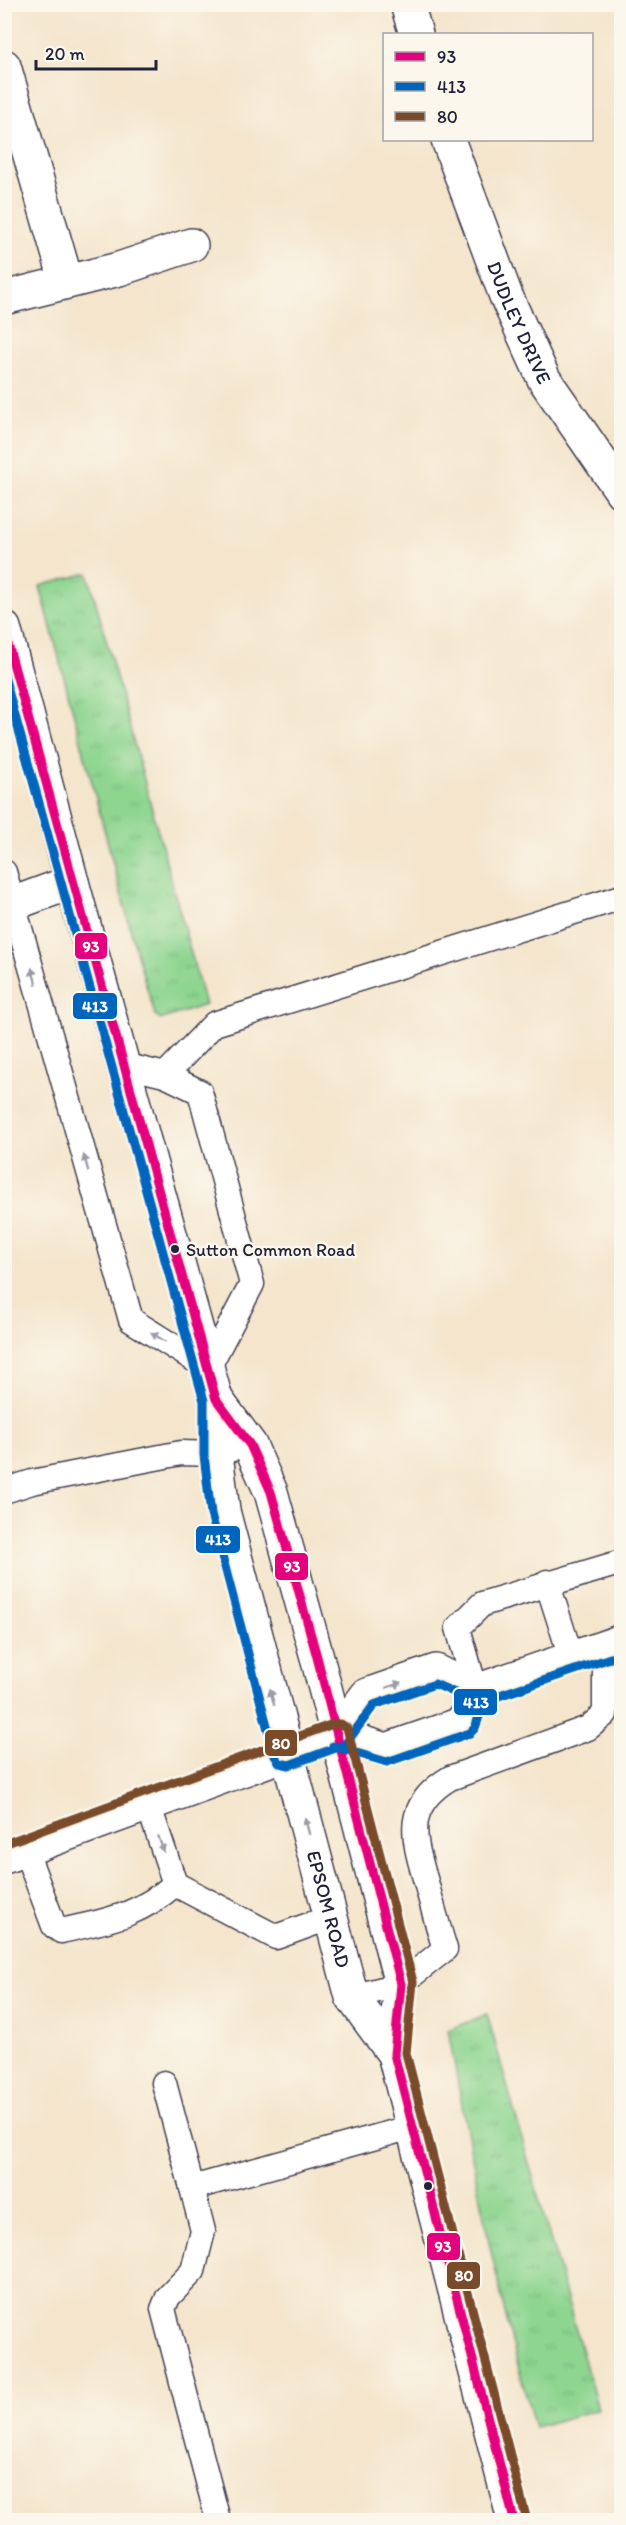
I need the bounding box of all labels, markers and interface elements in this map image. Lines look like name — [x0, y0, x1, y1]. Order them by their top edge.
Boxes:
scale bar — [36, 33, 156, 71]
legend — [383, 33, 593, 141]
text: 20 m — [45, 43, 85, 65]
text: 93 — [437, 46, 456, 68]
text: 413 — [437, 76, 466, 98]
text: 80 — [437, 106, 458, 128]
street label: DUDLEY DRIVE — [482, 258, 557, 388]
line badge: 93 — [74, 932, 108, 960]
text: 93 — [82, 937, 100, 956]
one-way arrow — [28, 967, 38, 985]
line badge: 413 — [72, 992, 118, 1020]
text: 413 — [82, 997, 108, 1016]
one-way arrow — [81, 1154, 91, 1173]
place label: Sutton Common Road — [186, 1239, 355, 1261]
marker: Sutton Common Road — [169, 1243, 181, 1255]
one-way arrow — [150, 1332, 166, 1343]
line badge: 413 — [195, 1525, 241, 1554]
text: 413 — [205, 1530, 231, 1549]
line badge: 93 — [274, 1552, 309, 1581]
text: 93 — [283, 1557, 301, 1576]
one-way arrow — [386, 1680, 404, 1690]
one-way arrow — [267, 1688, 276, 1706]
line badge: 413 — [453, 1688, 498, 1716]
text: 413 — [463, 1693, 489, 1712]
line badge: 80 — [264, 1729, 298, 1757]
text: 80 — [272, 1734, 290, 1753]
one-way arrow — [301, 1817, 311, 1835]
one-way arrow — [157, 1835, 167, 1853]
street label: EPSOM ROAD — [302, 1848, 356, 1970]
unlabelled marker — [422, 2180, 434, 2192]
line badge: 93 — [426, 2232, 461, 2261]
text: 93 — [434, 2237, 452, 2256]
line badge: 80 — [446, 2261, 481, 2290]
text: 80 — [455, 2266, 473, 2285]

